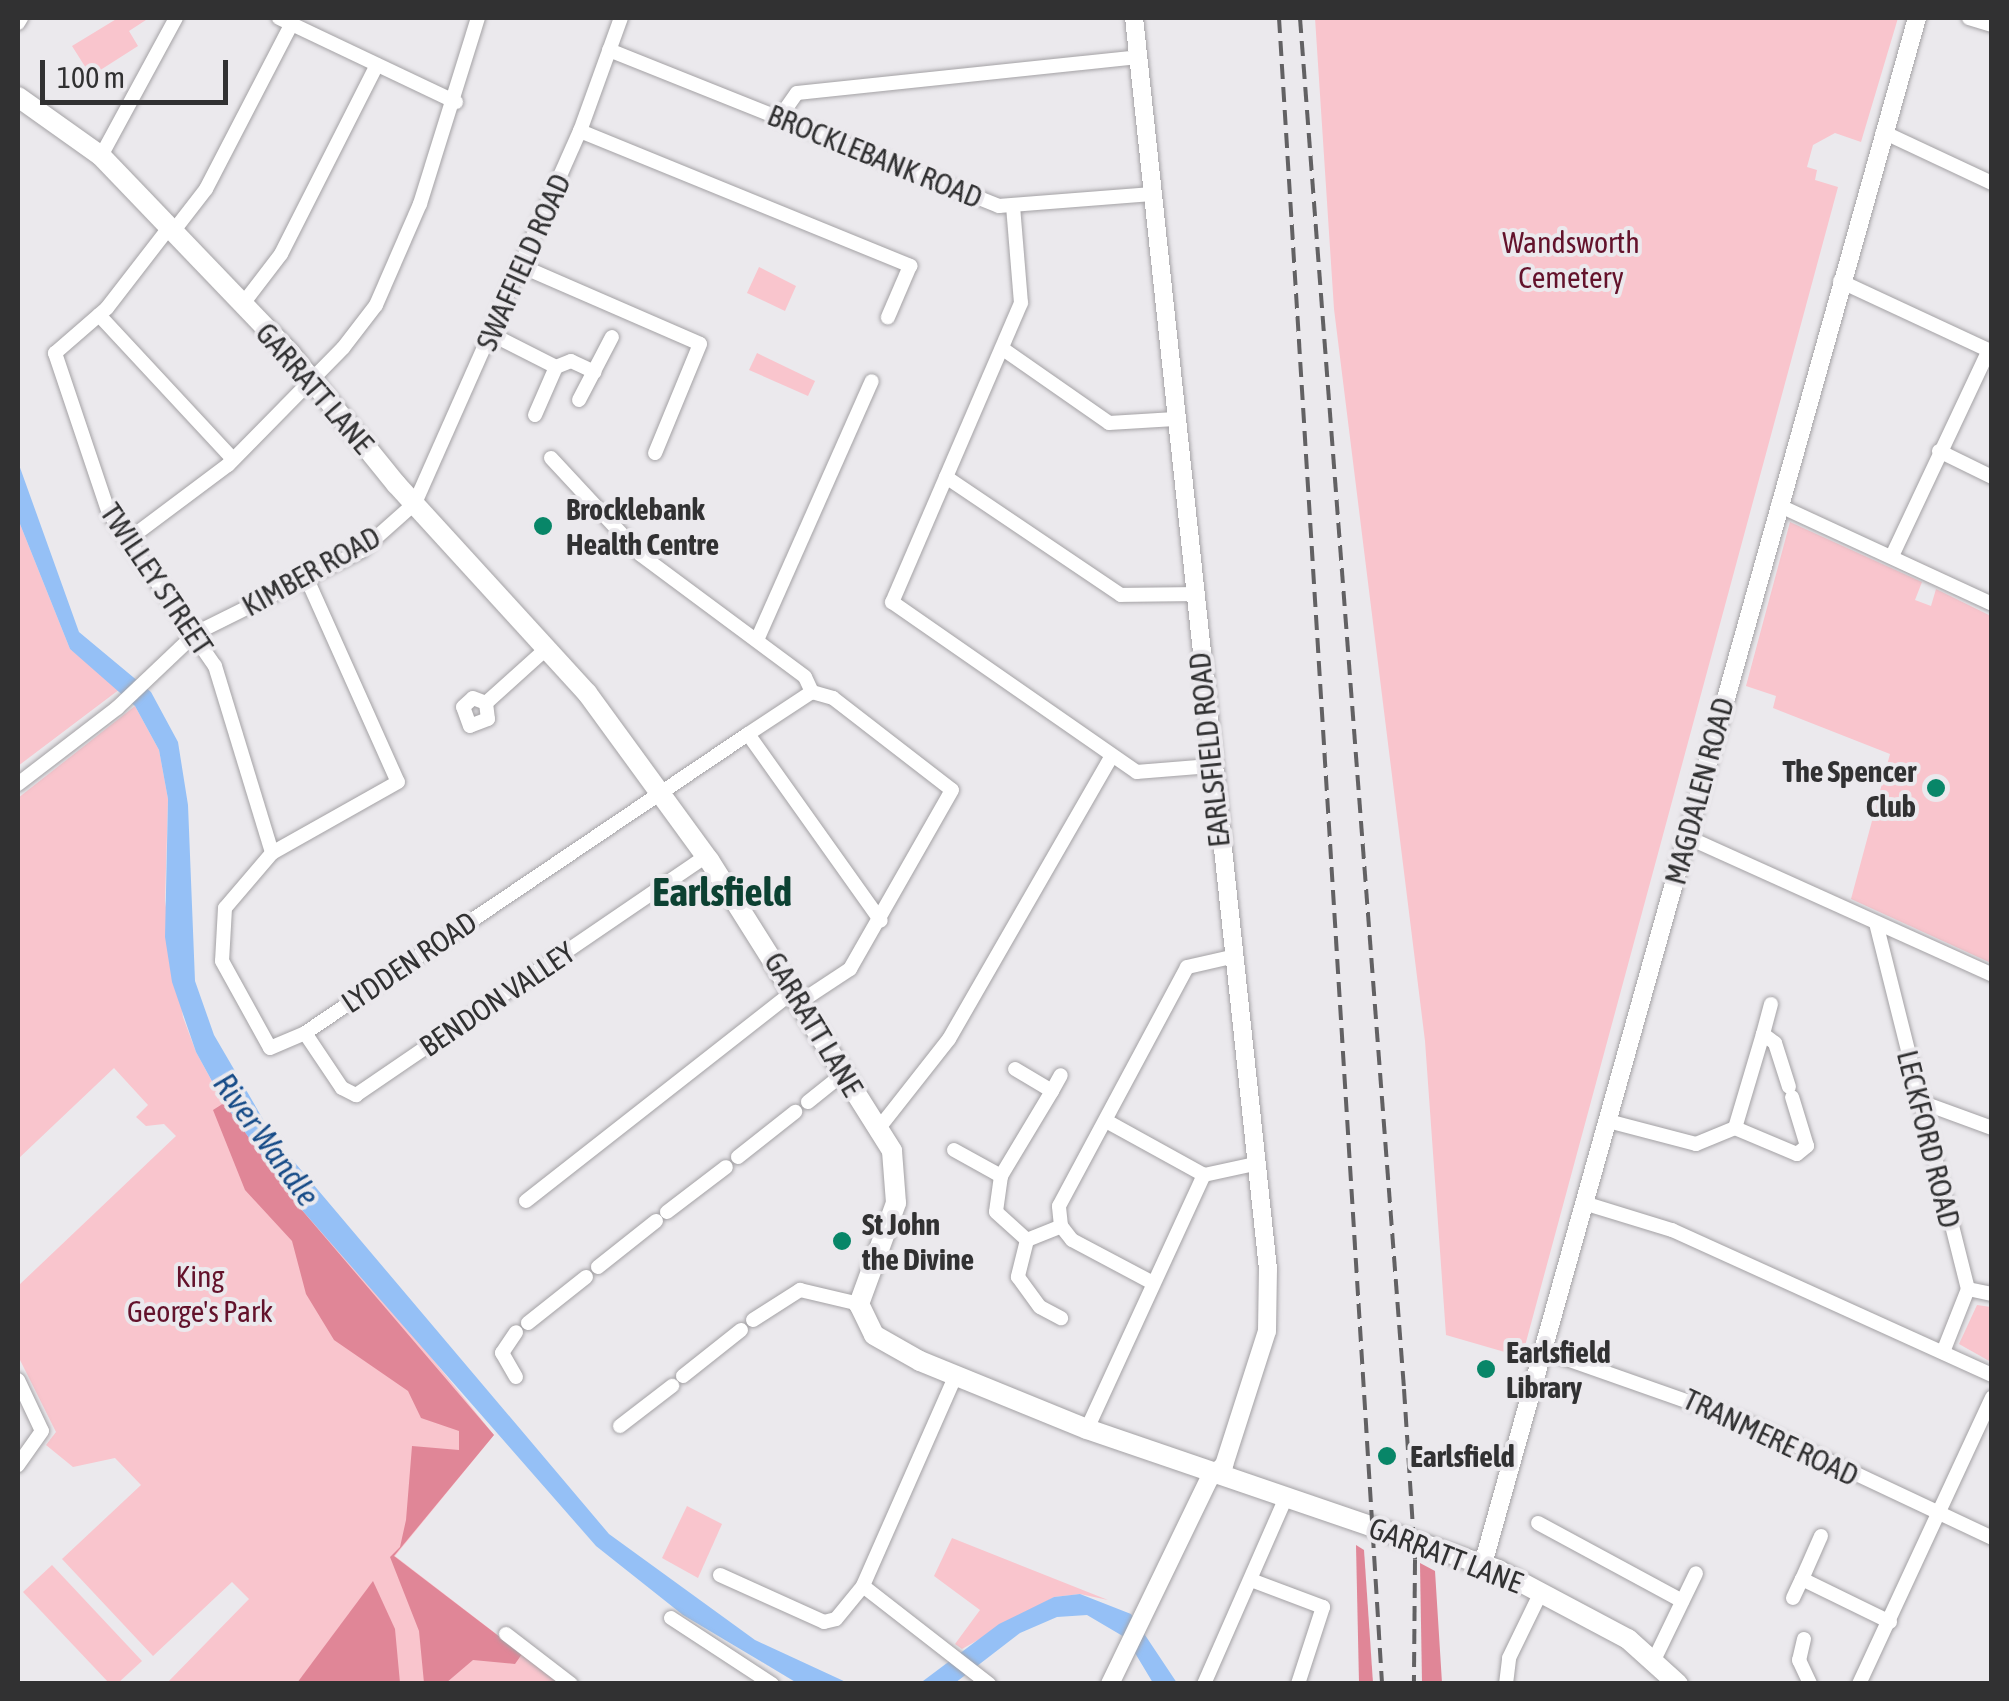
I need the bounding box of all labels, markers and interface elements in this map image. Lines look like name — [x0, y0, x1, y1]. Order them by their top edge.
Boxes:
scale bar — [45, 40, 232, 102]
text: 100 m — [57, 60, 125, 94]
street label: BROCKLEBANK ROAD — [762, 97, 988, 215]
street label: SWAFFIELD ROAD — [468, 168, 578, 356]
park label: Wandsworth Cemetery — [1502, 224, 1640, 294]
street label: GARRATT LANE — [248, 315, 382, 461]
place label: Brocklebank Health Centre — [566, 491, 719, 562]
street label: TWILLEY STREET — [93, 496, 221, 662]
marker: Brocklebank Health Centre — [530, 513, 556, 539]
street label: KIMBER ROAD — [236, 518, 386, 624]
street label: EARLSFIELD ROAD — [1181, 651, 1237, 849]
street label: MAGDALEN ROAD — [1657, 694, 1741, 888]
place label: The Spencer Club — [1783, 753, 1916, 824]
marker: The Spencer Club — [1925, 777, 1947, 799]
district label: Earlsfield — [652, 868, 792, 916]
street label: LYDDEN ROAD — [335, 904, 483, 1020]
street label: BENDON VALLEY — [413, 934, 581, 1064]
street label: GARRATT LANE — [757, 946, 871, 1102]
street label: LECKFORD ROAD — [1890, 1046, 1968, 1232]
water label: River Wandle — [205, 1066, 327, 1214]
place label: St John the Divine — [862, 1206, 974, 1276]
marker: St John the Divine — [831, 1230, 853, 1252]
park label: King George's Park — [127, 1258, 273, 1328]
place label: Earlsfield Library — [1506, 1334, 1611, 1404]
marker: Earlsfield Library — [1475, 1358, 1497, 1380]
street label: TRANMERE ROAD — [1678, 1381, 1864, 1493]
place label: Earlsfield — [1410, 1438, 1515, 1474]
marker: Earlsfield — [1374, 1443, 1400, 1469]
street label: GARRATT LANE — [1364, 1509, 1528, 1601]

